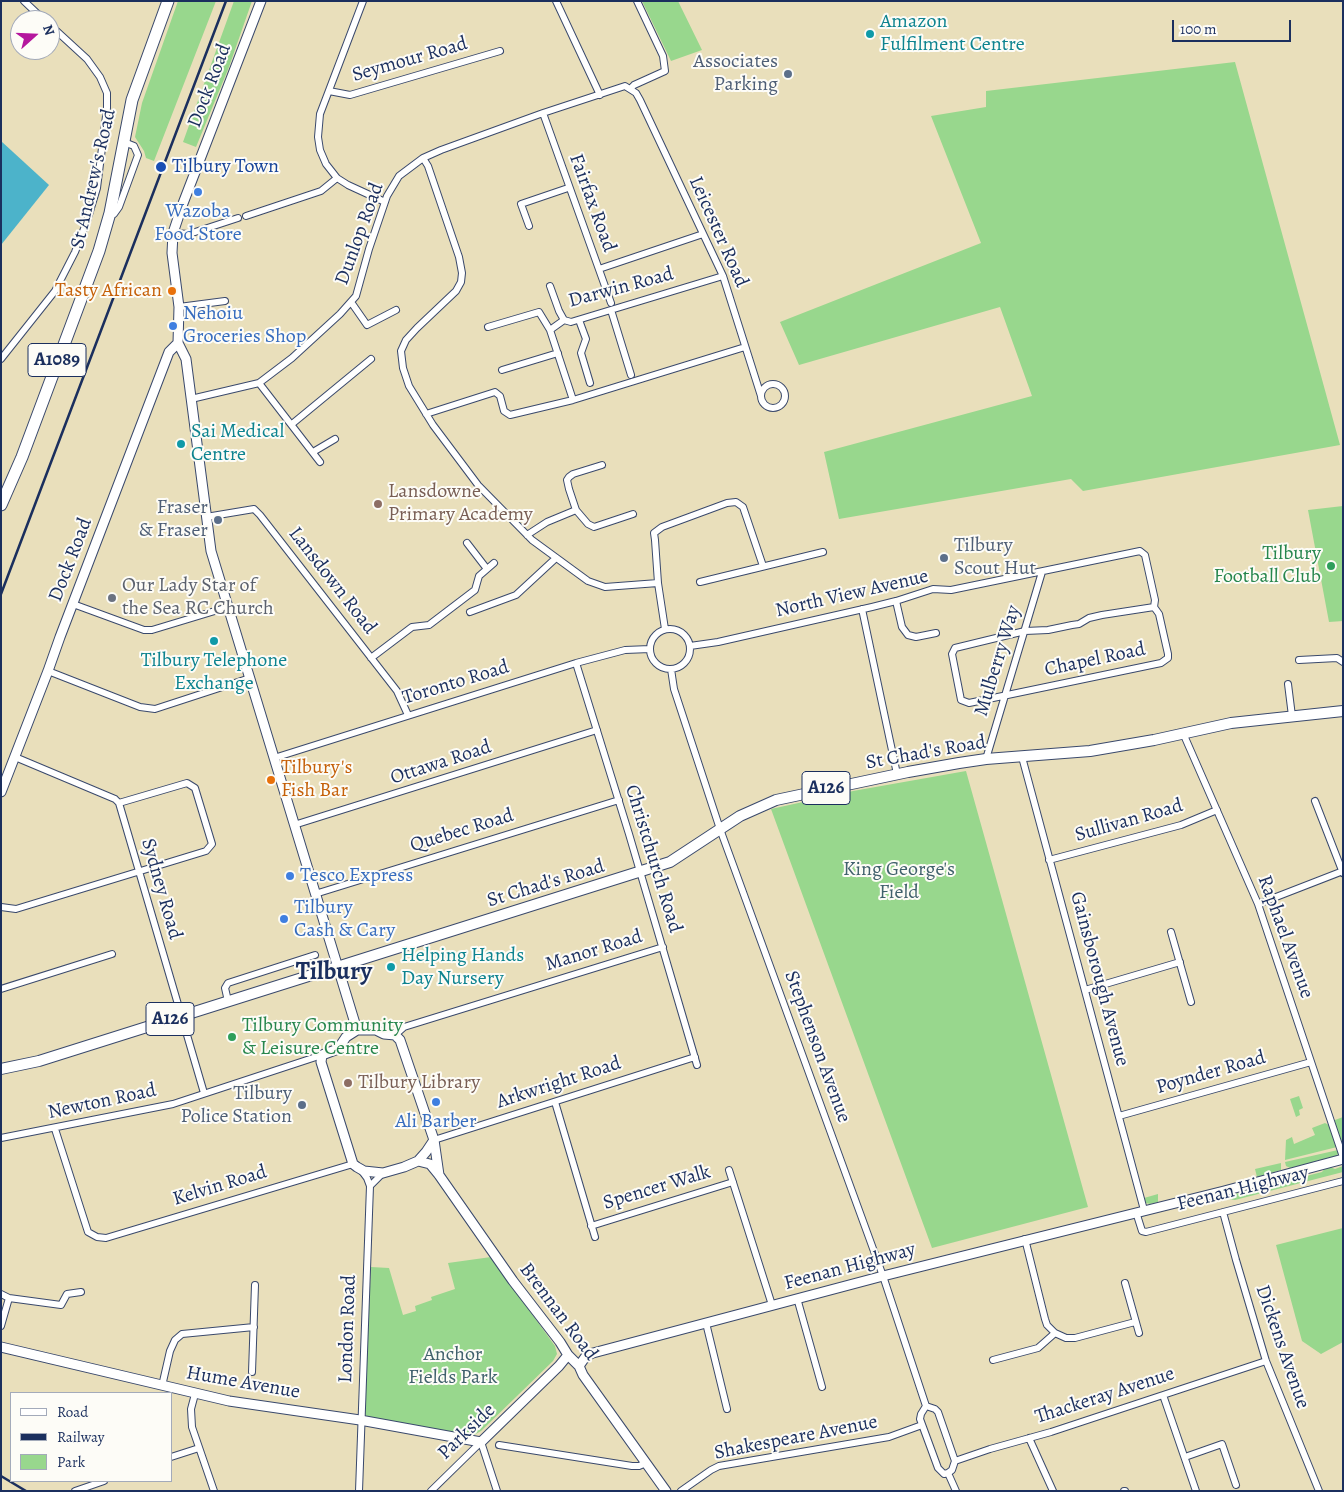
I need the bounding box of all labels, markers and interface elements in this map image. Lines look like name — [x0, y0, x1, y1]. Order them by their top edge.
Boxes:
north arrow — [10, 10, 60, 60]
place label: Amazon Fulfilment Centre — [880, 10, 1025, 57]
scale bar — [1174, 10, 1293, 42]
text: 100 m — [1180, 19, 1217, 39]
text: N — [38, 22, 59, 38]
marker: Amazon Fulfilment Centre — [864, 28, 876, 40]
street label: Seymour Road — [350, 32, 470, 88]
street label: Dock Road — [183, 41, 237, 131]
place label: Associates Parking — [693, 50, 778, 97]
marker: Associates Parking — [782, 68, 794, 80]
street label: St Andrew's Road — [66, 107, 122, 251]
street label: Fairfax Road — [563, 151, 621, 255]
place label: Tilbury Town — [172, 155, 279, 179]
marker: Tilbury Town — [154, 160, 168, 174]
street label: Leicester Road — [683, 173, 753, 291]
street label: Dunlop Road — [330, 180, 390, 288]
marker: Wazoba Food Store — [192, 186, 204, 198]
place label: Wazoba Food Store — [154, 200, 242, 247]
street label: Darwin Road — [566, 262, 676, 314]
place label: Tasty African — [55, 279, 162, 303]
marker: Tasty African — [166, 285, 178, 297]
place label: Nehoiu Groceries Shop — [183, 302, 306, 349]
marker: Nehoiu Groceries Shop — [167, 320, 179, 332]
road number: A1089 — [28, 344, 86, 376]
place label: Sai Medical Centre — [191, 420, 284, 467]
marker: Sai Medical Centre — [175, 438, 187, 450]
place label: Lansdowne Primary Academy — [388, 480, 533, 527]
place label: Fraser & Fraser — [139, 496, 208, 543]
marker: Lansdowne Primary Academy — [372, 498, 384, 510]
marker: Fraser & Fraser — [212, 514, 224, 526]
street label: Dock Road — [44, 515, 98, 605]
street label: Lansdown Road — [283, 523, 381, 639]
place label: Tilbury Scout Hut — [954, 534, 1036, 581]
place label: Tilbury Football Club — [1214, 542, 1321, 589]
marker: Tilbury Scout Hut — [938, 552, 950, 564]
marker: Tilbury Football Club — [1325, 560, 1337, 572]
street label: North View Avenue — [773, 565, 931, 623]
place label: Our Lady Star of the Sea RC Church — [122, 574, 274, 621]
marker: Our Lady Star of the Sea RC Church — [106, 592, 118, 604]
street label: Mulberry Way — [970, 603, 1026, 719]
marker: Tilbury Telephone Exchange — [208, 635, 220, 647]
street label: Chapel Road — [1042, 638, 1148, 682]
place label: Tilbury Telephone Exchange — [141, 649, 287, 696]
street label: Toronto Road — [400, 655, 512, 711]
street label: St Chad's Road — [864, 731, 988, 775]
street label: Ottawa Road — [388, 735, 494, 791]
place label: Tilbury's Fish Bar — [281, 756, 352, 803]
road number: A126 — [802, 771, 850, 804]
marker: Tilbury's Fish Bar — [265, 774, 277, 786]
street label: Christchurch Road — [619, 782, 687, 936]
street label: Sullivan Road — [1072, 794, 1186, 848]
street label: Quebec Road — [407, 804, 517, 858]
street label: Sydney Road — [135, 836, 187, 942]
street label: St Chad's Road — [484, 855, 608, 913]
park label: King George's Field — [843, 858, 955, 905]
place label: Tesco Express — [300, 864, 413, 888]
marker: Tesco Express — [284, 870, 296, 882]
street label: Raphael Avenue — [1252, 872, 1318, 1002]
street label: Gainsborough Avenue — [1064, 889, 1134, 1069]
place label: Tilbury Cash & Cary — [294, 896, 395, 943]
marker: Tilbury Cash & Cary — [278, 913, 290, 925]
street label: Manor Road — [543, 925, 645, 977]
place label: Helping Hands Day Nursery — [401, 944, 524, 991]
district label: Tilbury — [296, 958, 372, 988]
marker: Helping Hands Day Nursery — [385, 961, 397, 973]
street label: Stephenson Avenue — [778, 968, 856, 1126]
road number: A126 — [146, 1002, 194, 1036]
place label: Tilbury Community & Leisure Centre — [242, 1014, 403, 1061]
marker: Tilbury Community & Leisure Centre — [226, 1031, 238, 1043]
street label: Poynder Road — [1154, 1046, 1268, 1100]
street label: Arkwright Road — [494, 1052, 624, 1114]
place label: Tilbury Library — [358, 1071, 480, 1095]
marker: Tilbury Library — [342, 1077, 354, 1089]
street label: Newton Road — [46, 1079, 158, 1125]
place label: Tilbury Police Station — [181, 1082, 292, 1129]
marker: Ali Barber — [430, 1096, 442, 1108]
marker: Tilbury Police Station — [296, 1099, 308, 1111]
place label: Ali Barber — [395, 1110, 477, 1134]
street label: Kelvin Road — [170, 1160, 270, 1212]
street label: Spencer Walk — [600, 1160, 714, 1216]
street label: Feenan Highway — [1175, 1161, 1311, 1217]
street label: Feenan Highway — [782, 1238, 918, 1296]
street label: Brennan Road — [514, 1258, 602, 1366]
street label: London Road — [334, 1274, 362, 1384]
street label: Dickens Avenue — [1250, 1282, 1314, 1412]
park label: Anchor Fields Park — [408, 1343, 498, 1390]
street label: Hume Avenue — [184, 1361, 302, 1405]
street label: Thackeray Avenue — [1032, 1362, 1178, 1430]
legend — [10, 1392, 172, 1482]
street label: Parkside — [433, 1399, 501, 1465]
text: Road — [57, 1402, 88, 1422]
street label: Shakespeare Avenue — [712, 1410, 880, 1466]
text: Railway — [57, 1427, 104, 1447]
text: Park — [57, 1452, 85, 1472]

